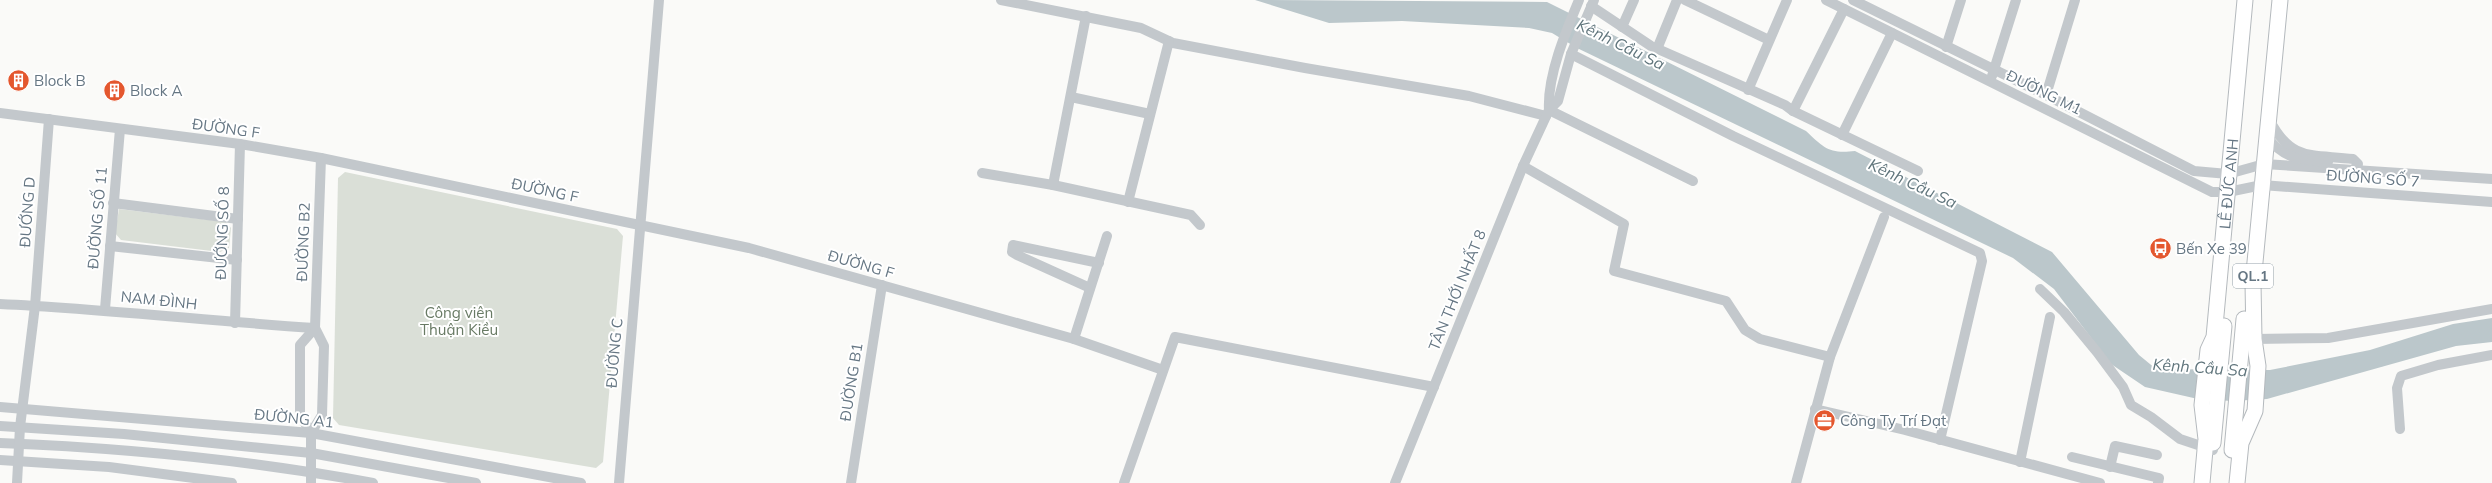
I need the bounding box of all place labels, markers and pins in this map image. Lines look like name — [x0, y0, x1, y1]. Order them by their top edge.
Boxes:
building icon: Block B — [5, 67, 31, 93]
place label: Block B — [34, 71, 86, 90]
building icon: Block A — [101, 77, 127, 103]
place label: Block A — [130, 81, 182, 100]
bus stop icon: Bến Xe 39 — [2147, 235, 2173, 261]
place label: Bến Xe 39 — [2176, 239, 2247, 258]
office icon: Công Ty Trí Đạt — [1811, 407, 1837, 433]
place label: Công Ty Trí Đạt — [1840, 411, 1946, 430]

